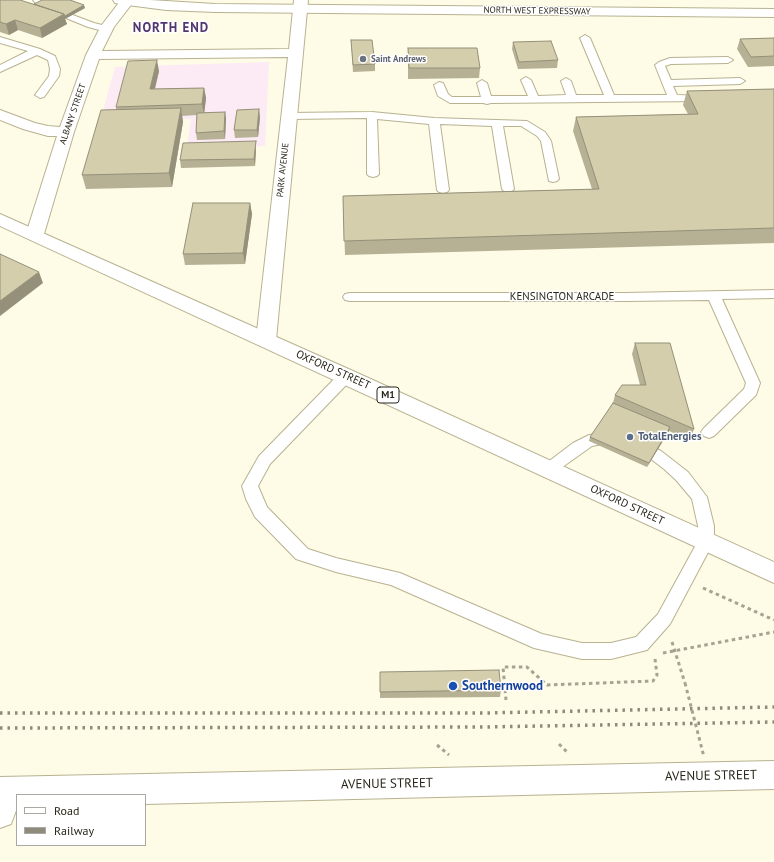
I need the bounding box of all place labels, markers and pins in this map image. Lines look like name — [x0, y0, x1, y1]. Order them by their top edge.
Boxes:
marker: Saint Andrews — [358, 54, 368, 64]
place label: Saint Andrews — [371, 54, 426, 64]
place label: TotalEnergies — [638, 430, 702, 444]
marker: TotalEnergies — [625, 432, 635, 442]
place label: Southernwood — [462, 678, 543, 694]
marker: Southernwood — [447, 680, 459, 692]

